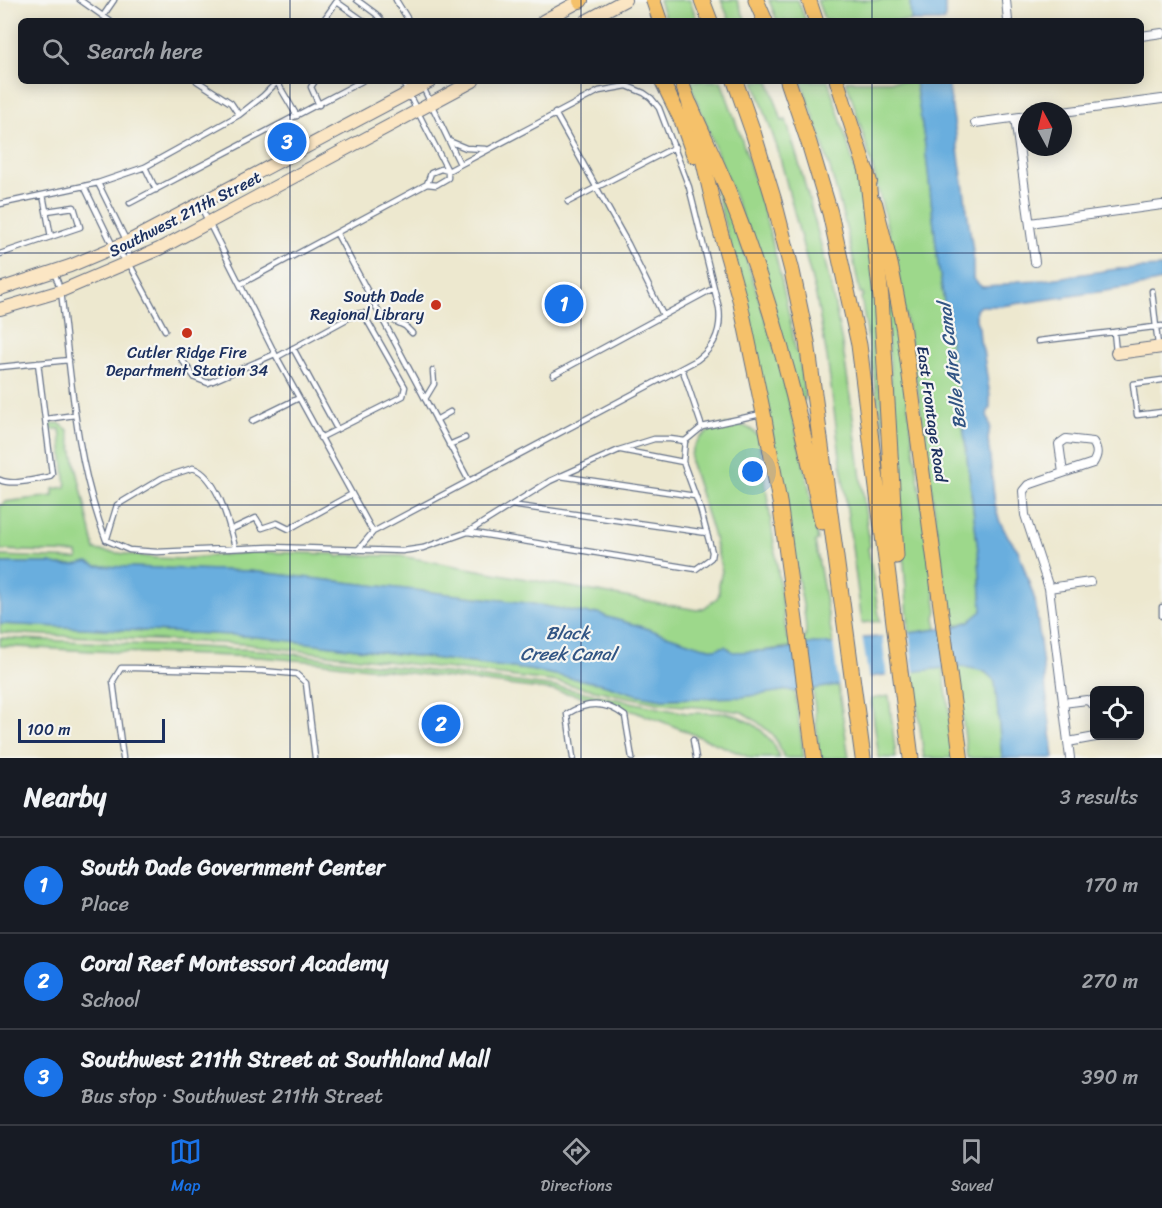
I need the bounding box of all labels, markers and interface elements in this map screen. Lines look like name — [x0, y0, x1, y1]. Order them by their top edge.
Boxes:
search box — [18, 18, 1144, 84]
text: Search here — [87, 32, 203, 71]
icon: search — [39, 35, 72, 68]
north arrow — [1018, 102, 1072, 156]
pin: 3 — [268, 120, 306, 164]
street label: Southwest 211th Street — [103, 163, 267, 265]
place label: South Dade Regional Library — [310, 282, 425, 329]
pin: 1 — [544, 282, 584, 326]
water label: Belle Aire Canal — [928, 297, 976, 431]
marker: South Dade Regional Library — [429, 298, 443, 312]
marker: Cutler Ridge Fire Department Station 34 — [180, 326, 194, 340]
place label: Cutler Ridge Fire Department Station 34 — [106, 338, 268, 385]
street label: East Frontage Road — [908, 344, 956, 486]
your location — [738, 457, 767, 486]
water label: Black Creek Canal — [520, 617, 620, 670]
map controls — [1090, 686, 1144, 740]
button: locate — [1090, 686, 1144, 740]
pin: 2 — [422, 702, 460, 746]
text: 100 m — [27, 715, 71, 744]
scale bar — [18, 716, 165, 744]
text: Nearby — [24, 774, 106, 820]
text: 3 results — [1060, 780, 1138, 815]
text: South Dade Government Center — [81, 848, 385, 887]
text: 1 — [39, 868, 48, 903]
text: 170 m — [1085, 868, 1138, 903]
text: Place — [81, 887, 129, 922]
text: Coral Reef Montessori Academy — [81, 944, 388, 983]
text: 2 — [38, 964, 49, 999]
text: 270 m — [1082, 964, 1138, 999]
text: School — [81, 983, 140, 1018]
text: Southwest 211th Street at Southland Mall — [81, 1040, 490, 1079]
text: 3 — [38, 1060, 49, 1095]
text: 390 m — [1082, 1060, 1138, 1095]
text: Bus stop · Southwest 211th Street — [81, 1079, 383, 1114]
tab: Map — [169, 1135, 202, 1200]
tab: Directions — [541, 1135, 612, 1200]
tab: Saved — [951, 1135, 993, 1200]

